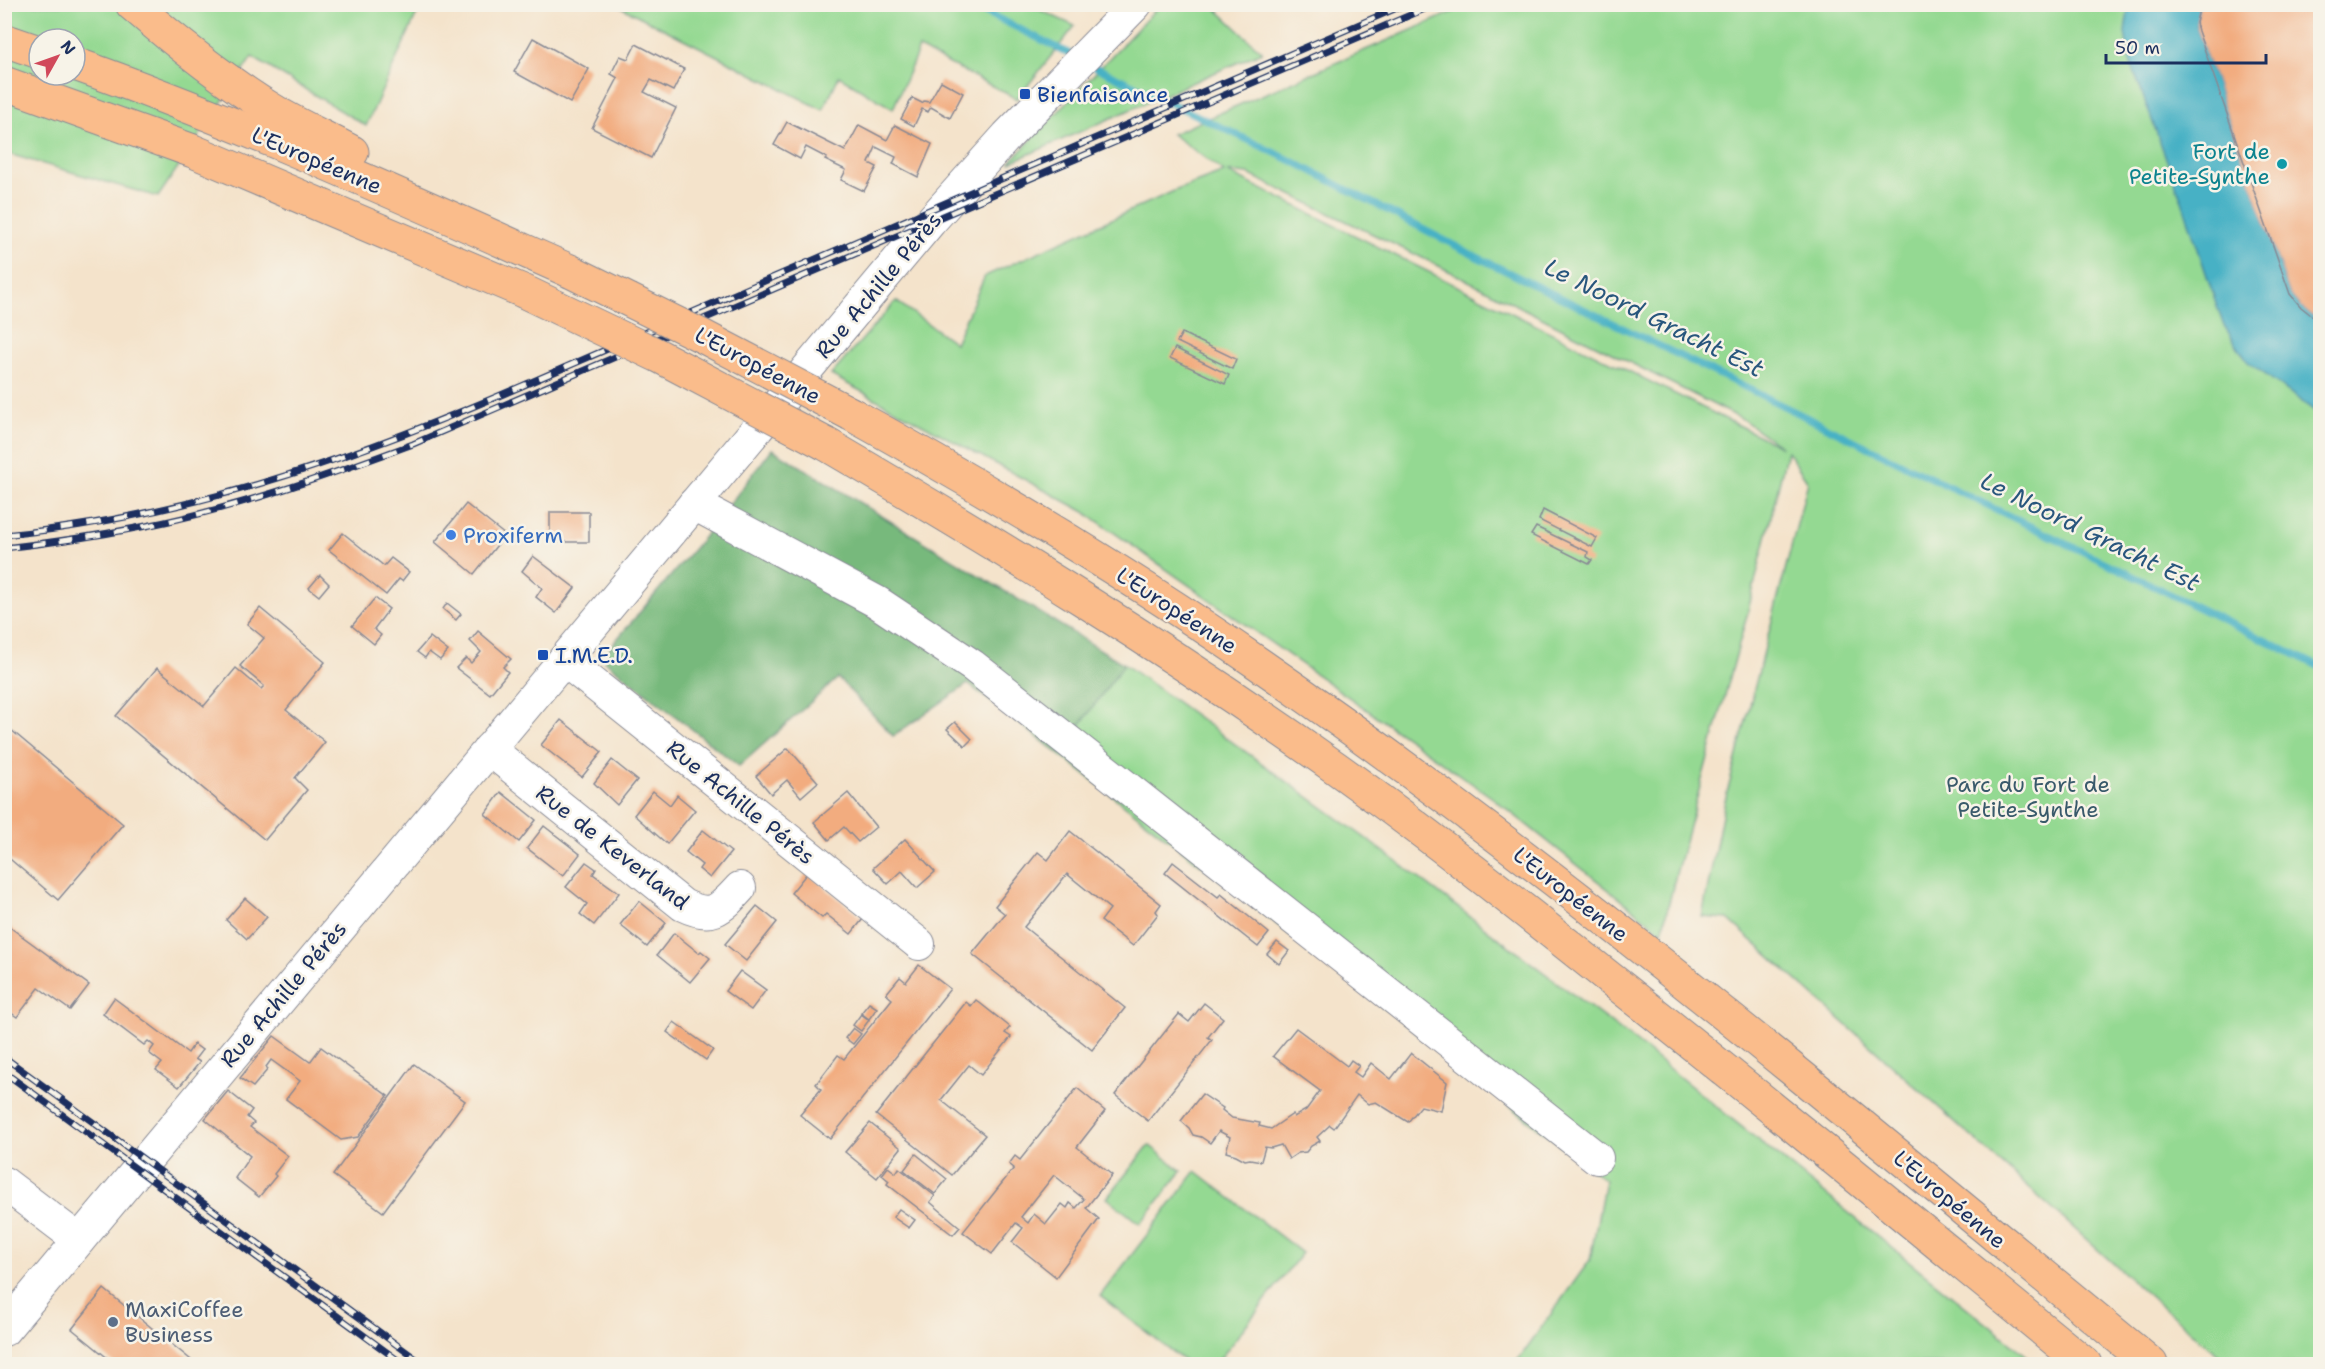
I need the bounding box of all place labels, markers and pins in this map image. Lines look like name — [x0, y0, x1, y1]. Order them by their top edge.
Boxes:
place label: Bienfaisance — [1037, 80, 1169, 109]
marker: Bienfaisance — [1018, 87, 1032, 101]
place label: Fort de Petite-Synthe — [2129, 137, 2270, 191]
marker: Fort de Petite-Synthe — [2275, 157, 2289, 171]
place label: Proxiferm — [463, 521, 563, 550]
marker: Proxiferm — [444, 528, 458, 542]
place label: I.M.E.D. — [555, 641, 633, 670]
marker: I.M.E.D. — [536, 648, 550, 662]
place label: MaxiCoffee Business — [125, 1295, 244, 1349]
marker: MaxiCoffee Business — [106, 1315, 120, 1329]

